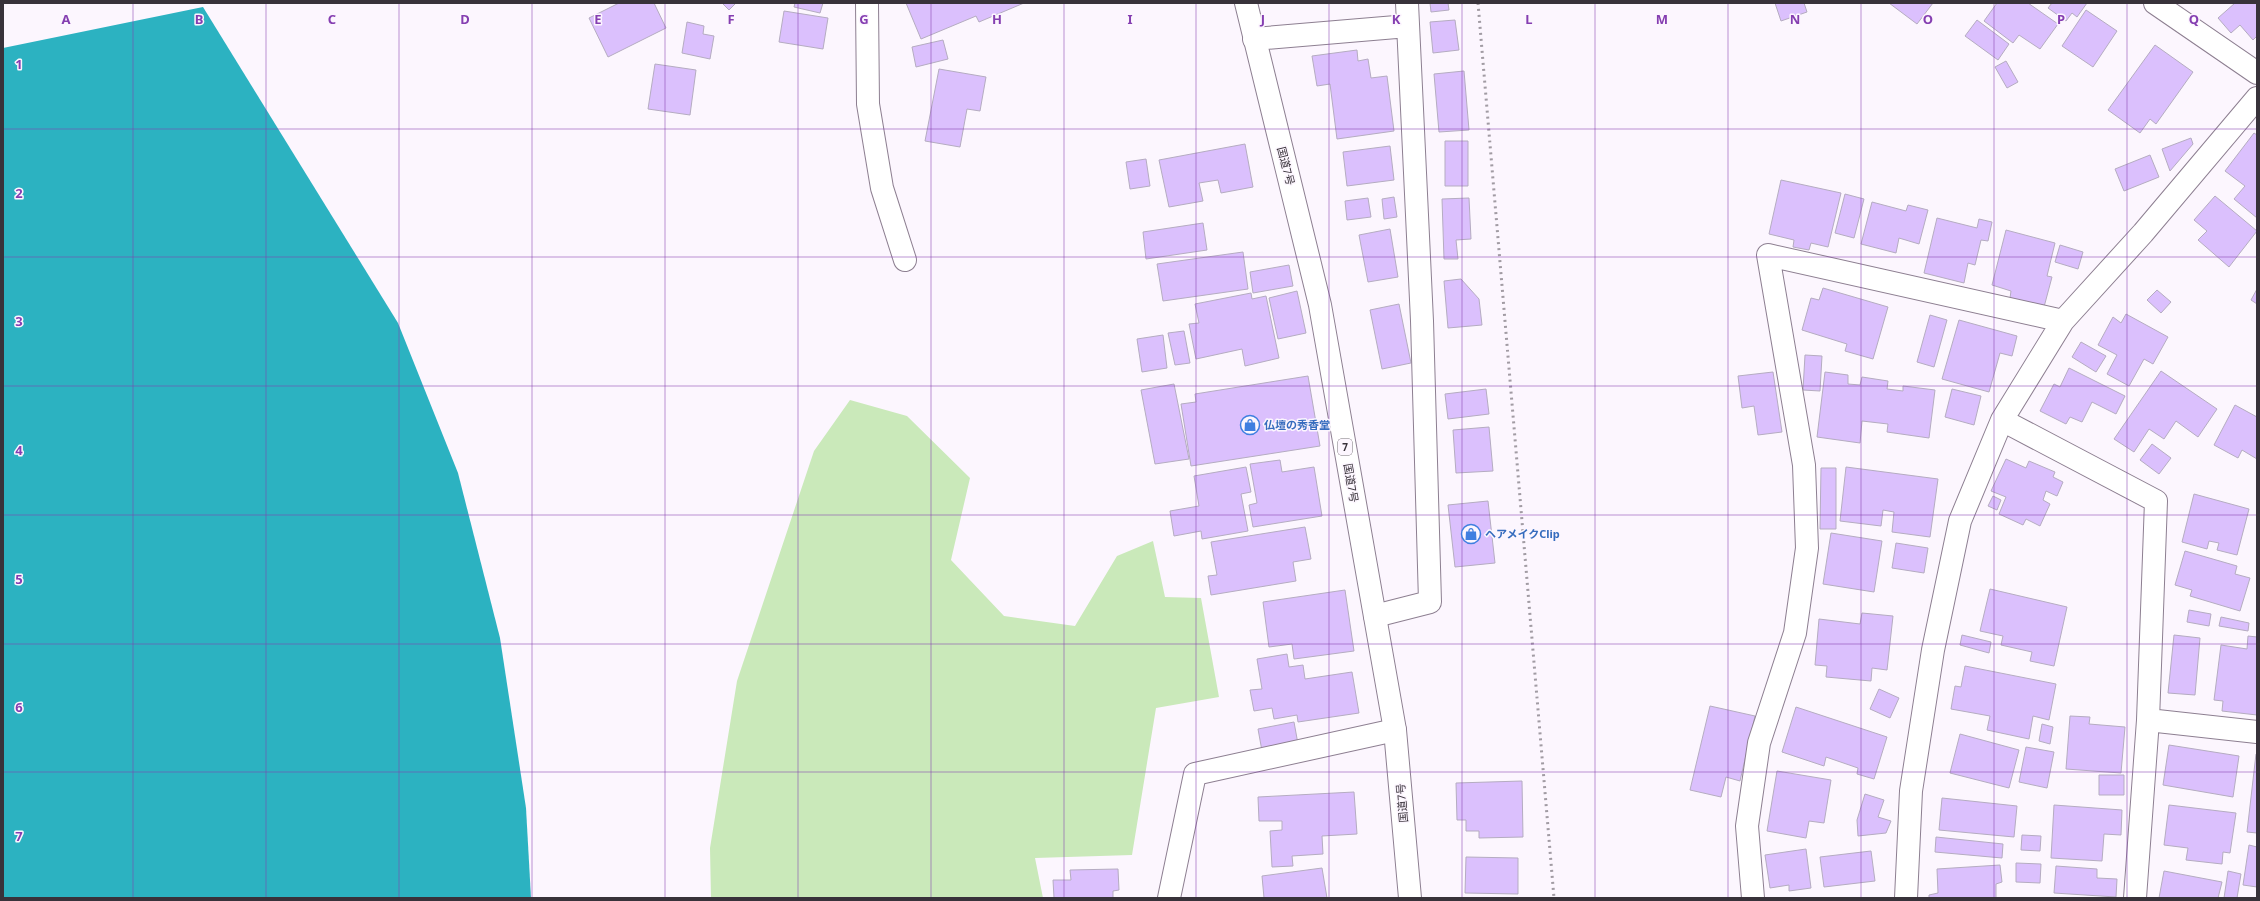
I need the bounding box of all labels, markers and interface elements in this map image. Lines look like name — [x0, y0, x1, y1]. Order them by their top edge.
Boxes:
text: A — [62, 10, 71, 28]
text: B — [195, 10, 203, 28]
text: C — [328, 10, 336, 28]
text: D — [460, 10, 470, 28]
text: E — [594, 10, 602, 28]
text: F — [727, 10, 735, 28]
text: G — [859, 10, 869, 28]
text: H — [992, 10, 1002, 28]
text: I — [1127, 10, 1133, 28]
text: J — [1260, 10, 1265, 28]
text: K — [1392, 10, 1401, 28]
text: L — [1525, 10, 1533, 28]
text: M — [1656, 10, 1668, 28]
text: N — [1790, 10, 1800, 28]
text: O — [1923, 10, 1933, 28]
text: P — [2057, 10, 2065, 28]
text: Q — [2189, 10, 2199, 28]
text: 1 — [15, 55, 23, 73]
street label: 国道7号 — [1274, 145, 1299, 187]
text: 2 — [15, 184, 23, 202]
text: 3 — [15, 312, 23, 330]
shop icon: 仏壇の秀香堂 — [1239, 414, 1261, 436]
place label: 仏壇の秀香堂 — [1264, 417, 1330, 432]
road number: 7 — [1338, 439, 1352, 455]
text: 4 — [15, 441, 23, 459]
street label: 国道7号 — [1341, 462, 1362, 504]
shop icon: ヘアメイクClip — [1460, 523, 1482, 545]
place label: ヘアメイクClip — [1485, 526, 1560, 541]
text: 5 — [15, 570, 23, 588]
text: 6 — [15, 698, 23, 716]
street label: 国道7号 — [1392, 783, 1411, 823]
text: 7 — [15, 827, 23, 845]

